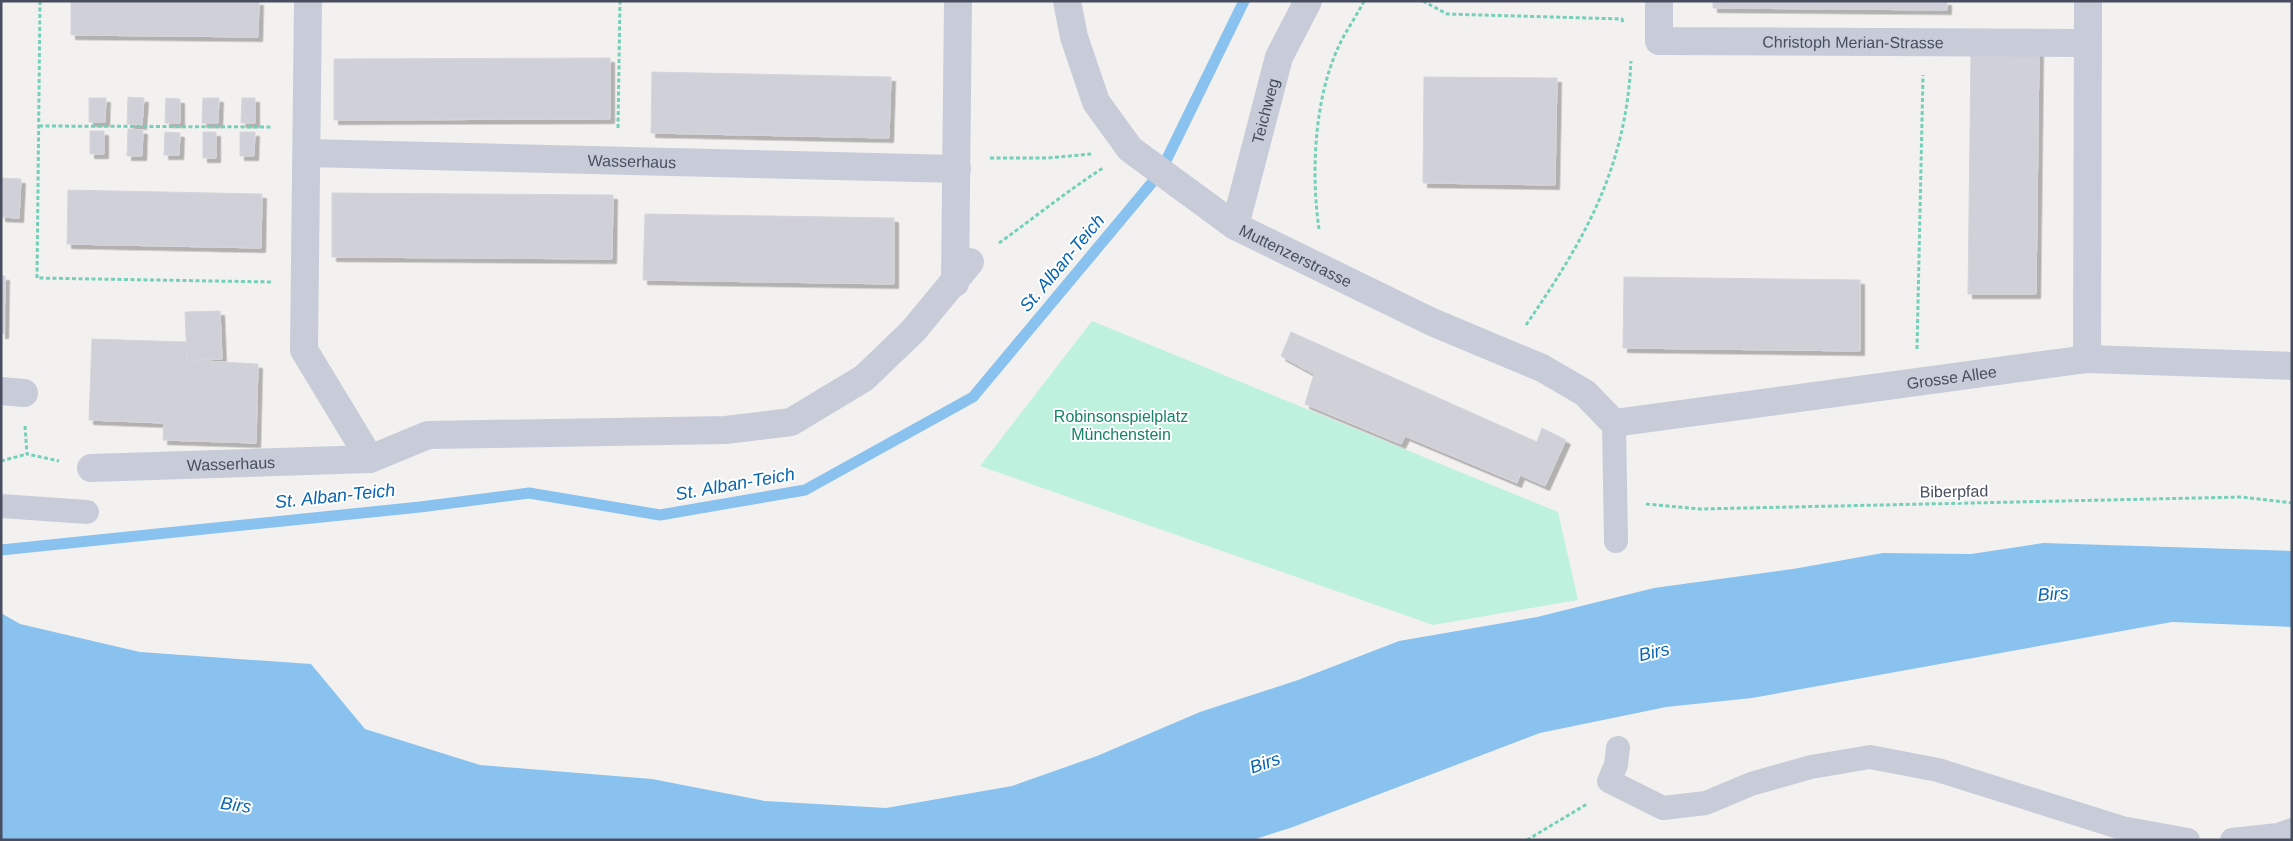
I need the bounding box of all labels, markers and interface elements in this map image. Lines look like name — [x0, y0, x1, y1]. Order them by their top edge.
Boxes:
street label: Christoph Merian-Strasse — [1762, 33, 1944, 51]
street label: Teichweg — [1249, 77, 1282, 145]
street label: Wasserhaus — [588, 152, 676, 171]
water label: St. Alban-Teich — [1016, 210, 1108, 316]
street label: Muttenzerstrasse — [1237, 221, 1354, 291]
street label: Grosse Allee — [1906, 363, 1998, 392]
park label: Robinsonspielplatz Münchenstein — [1054, 408, 1188, 443]
street label: Wasserhaus — [187, 454, 275, 474]
water label: St. Alban-Teich — [674, 464, 796, 504]
water label: St. Alban-Teich — [274, 480, 396, 512]
street label: Biberpfad — [1920, 482, 1988, 501]
water label: Birs — [2037, 583, 2069, 605]
water label: Birs — [1637, 639, 1671, 665]
water label: Birs — [1247, 748, 1283, 778]
water label: Birs — [219, 793, 253, 817]

